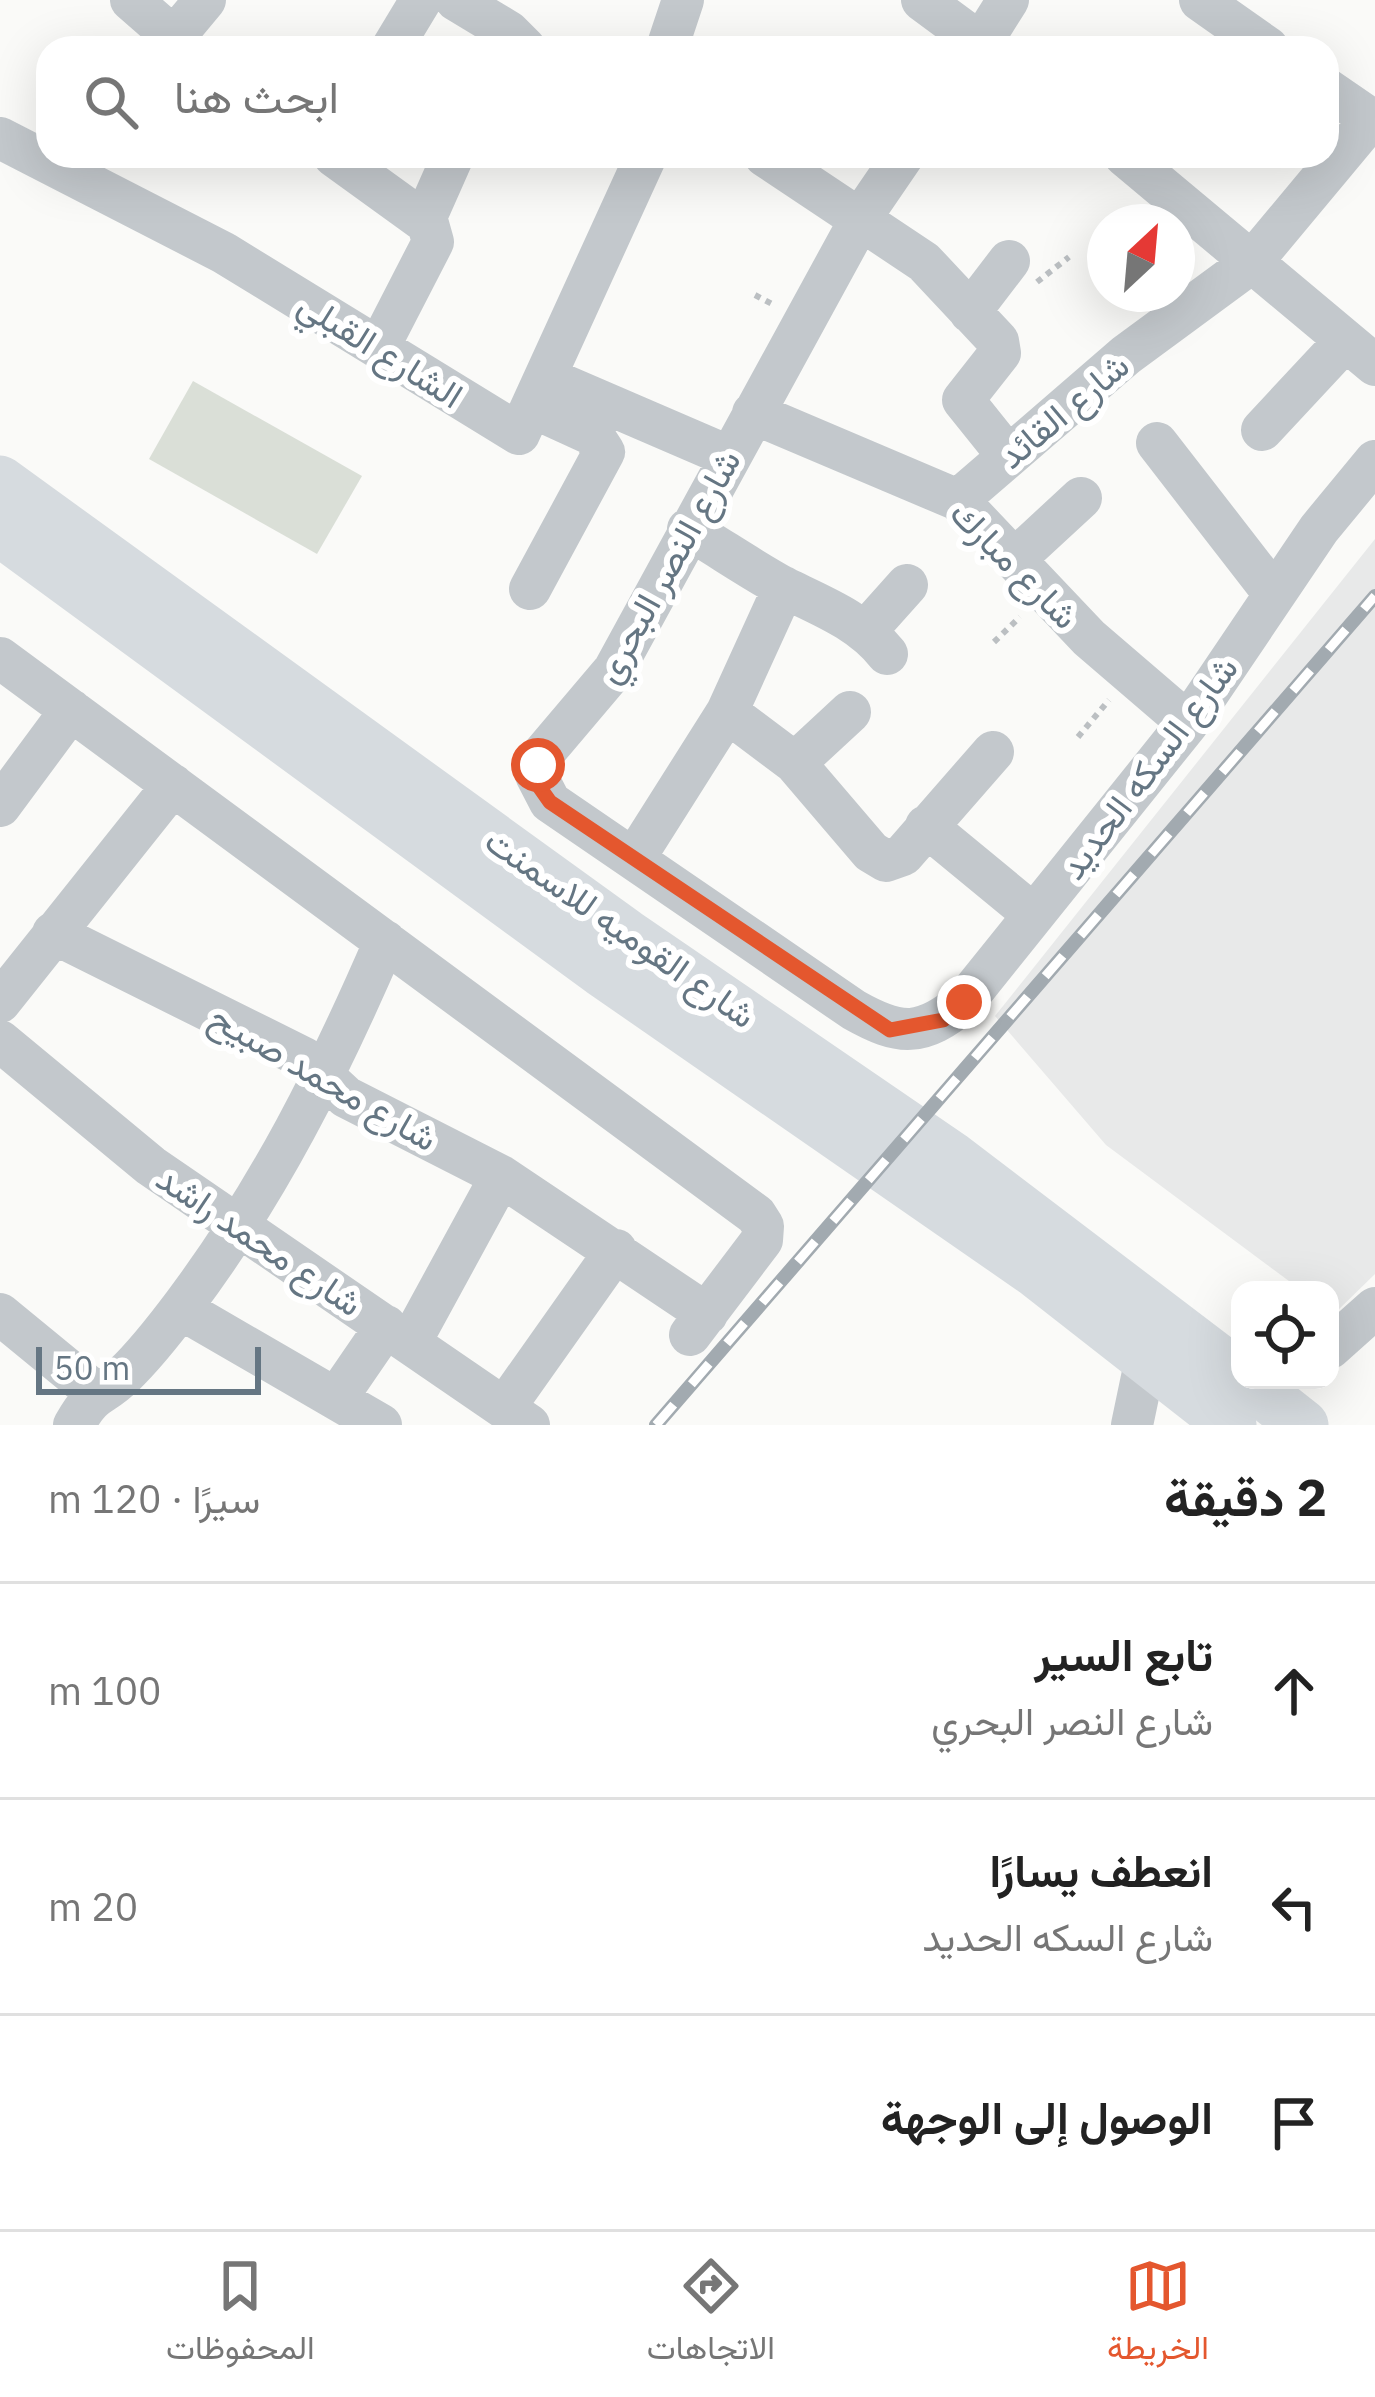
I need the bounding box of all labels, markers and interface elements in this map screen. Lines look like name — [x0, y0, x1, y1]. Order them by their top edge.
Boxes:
search box — [36, 36, 1339, 168]
text: ابحث هنا — [174, 67, 339, 125]
icon: search — [78, 69, 144, 135]
north arrow — [1087, 204, 1195, 312]
street label: الشارع القبلي — [286, 280, 472, 424]
street label: شارع القائد — [988, 341, 1140, 480]
street label: شارع النصر البحري — [583, 441, 757, 695]
street label: شارع مبارك — [939, 490, 1089, 640]
street label: شارع السكه الحديد — [1048, 646, 1249, 889]
route start — [511, 738, 565, 792]
street label: شارع القوميه للاسمنت — [475, 816, 765, 1040]
route end — [937, 975, 991, 1029]
street label: شارع محمد صبيح — [200, 993, 446, 1164]
street label: شارع محمد راشد — [147, 1154, 372, 1328]
map controls — [1231, 1281, 1339, 1389]
button: locate — [1231, 1281, 1339, 1389]
scale bar — [36, 1341, 261, 1394]
text: 50 m — [54, 1346, 130, 1389]
text: 2 دقيقة — [1164, 1464, 1327, 1530]
text: سيرًا · 120 m — [48, 1473, 260, 1524]
text: تابع السير — [1035, 1625, 1213, 1683]
icon: ahead — [1261, 1658, 1327, 1724]
text: 100 m — [48, 1665, 161, 1716]
text: شارع النصر البحري — [931, 1695, 1213, 1746]
text: انعطف يسارًا — [989, 1841, 1213, 1899]
icon: left — [1261, 1874, 1327, 1940]
text: 20 m — [48, 1881, 138, 1932]
text: شارع السكه الحديد — [922, 1911, 1213, 1962]
text: الوصول إلى الوجهة — [881, 2088, 1213, 2146]
icon: arrive — [1261, 2090, 1327, 2156]
tab: المحفوظات — [166, 2253, 315, 2377]
tab: الاتجاهات — [647, 2253, 775, 2377]
tab: الخريطة — [1107, 2253, 1209, 2377]

